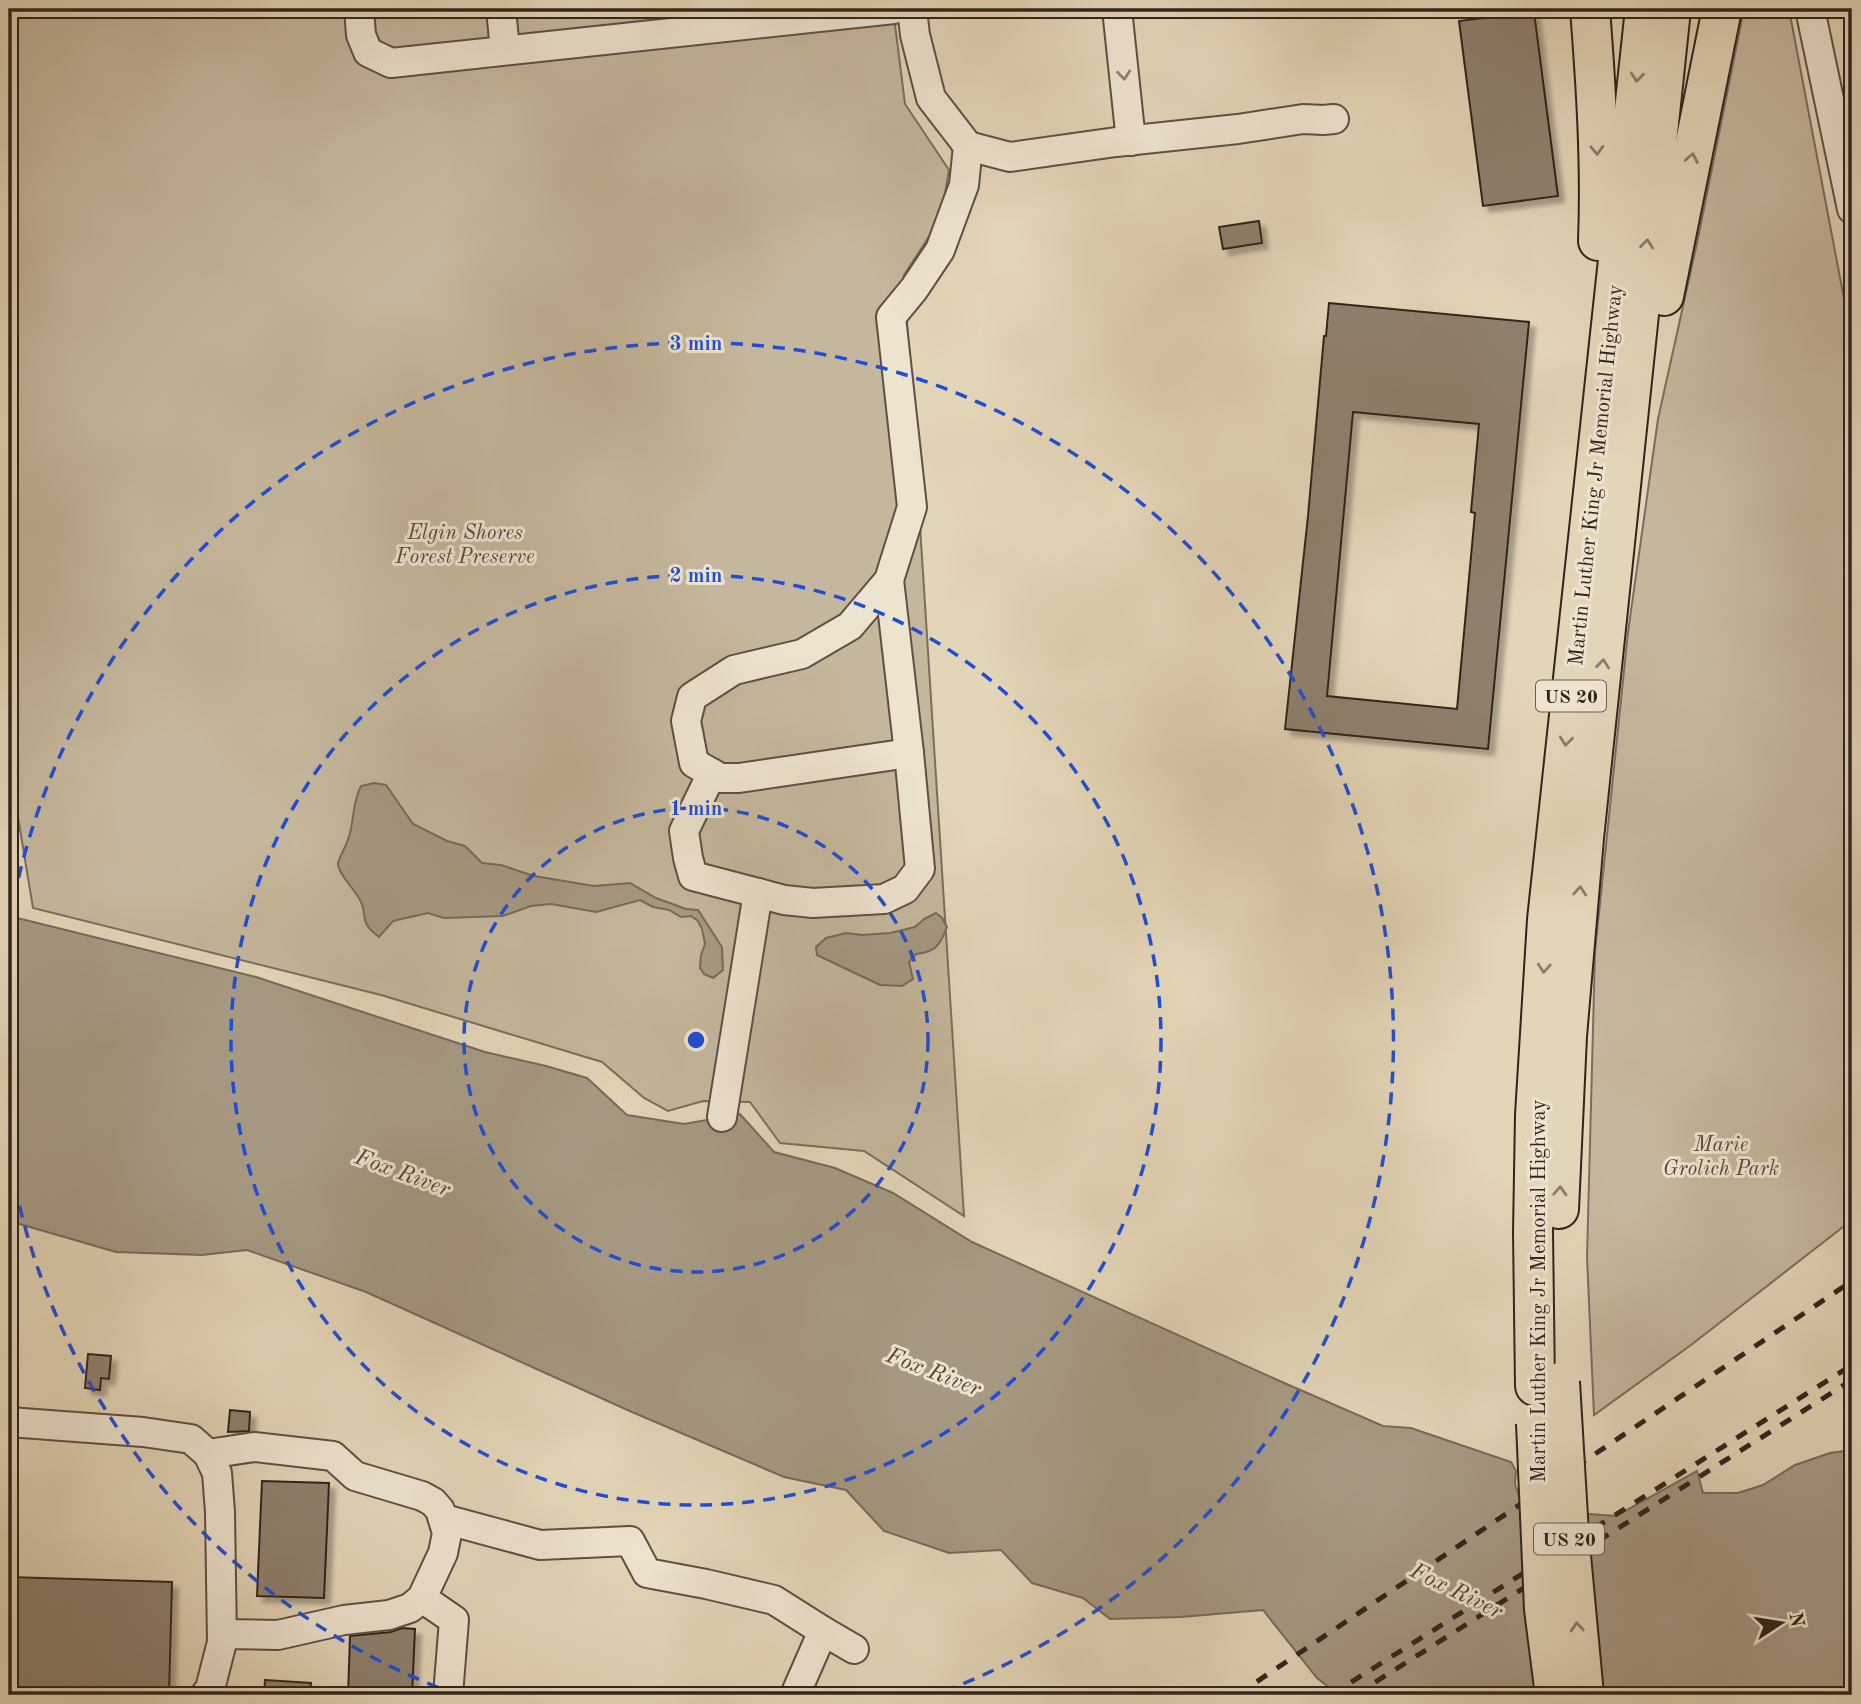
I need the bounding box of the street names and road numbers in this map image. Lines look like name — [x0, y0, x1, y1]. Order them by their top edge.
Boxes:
street label: Martin Luther King Jr Memorial Highway — [1566, 283, 1627, 667]
road number: US 20 — [1536, 680, 1606, 712]
street label: Martin Luther King Jr Memorial Highway — [1529, 1099, 1550, 1483]
road number: US 20 — [1534, 1524, 1604, 1554]

